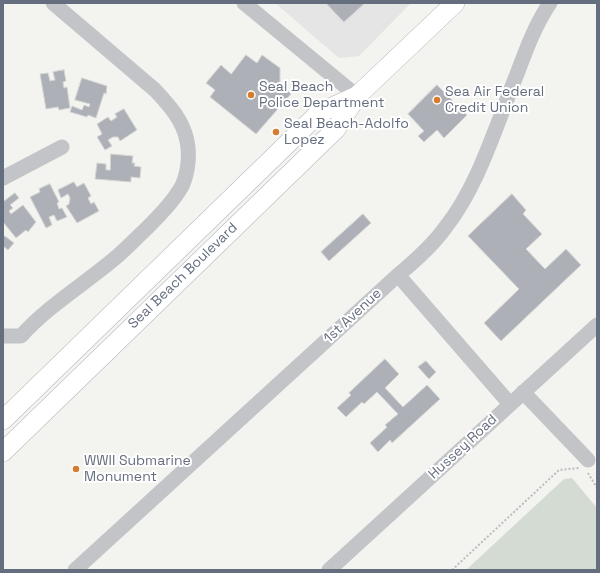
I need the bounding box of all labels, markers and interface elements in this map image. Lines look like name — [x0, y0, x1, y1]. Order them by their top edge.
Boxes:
place label: Seal Beach Police Department — [259, 79, 384, 112]
place label: Sea Air Federal Credit Union — [445, 84, 544, 116]
marker: Seal Beach Police Department — [246, 90, 256, 100]
marker: Sea Air Federal Credit Union — [432, 95, 442, 105]
place label: Seal Beach-Adolfo Lopez — [284, 116, 409, 148]
marker: Seal Beach-Adolfo Lopez — [271, 127, 281, 137]
street label: Seal Beach Boulevard — [125, 220, 241, 332]
street label: 1st Avenue — [321, 285, 385, 347]
street label: Hussey Road — [425, 411, 501, 483]
place label: WWII Submarine Monument — [84, 453, 191, 486]
marker: WWII Submarine Monument — [71, 464, 81, 474]

